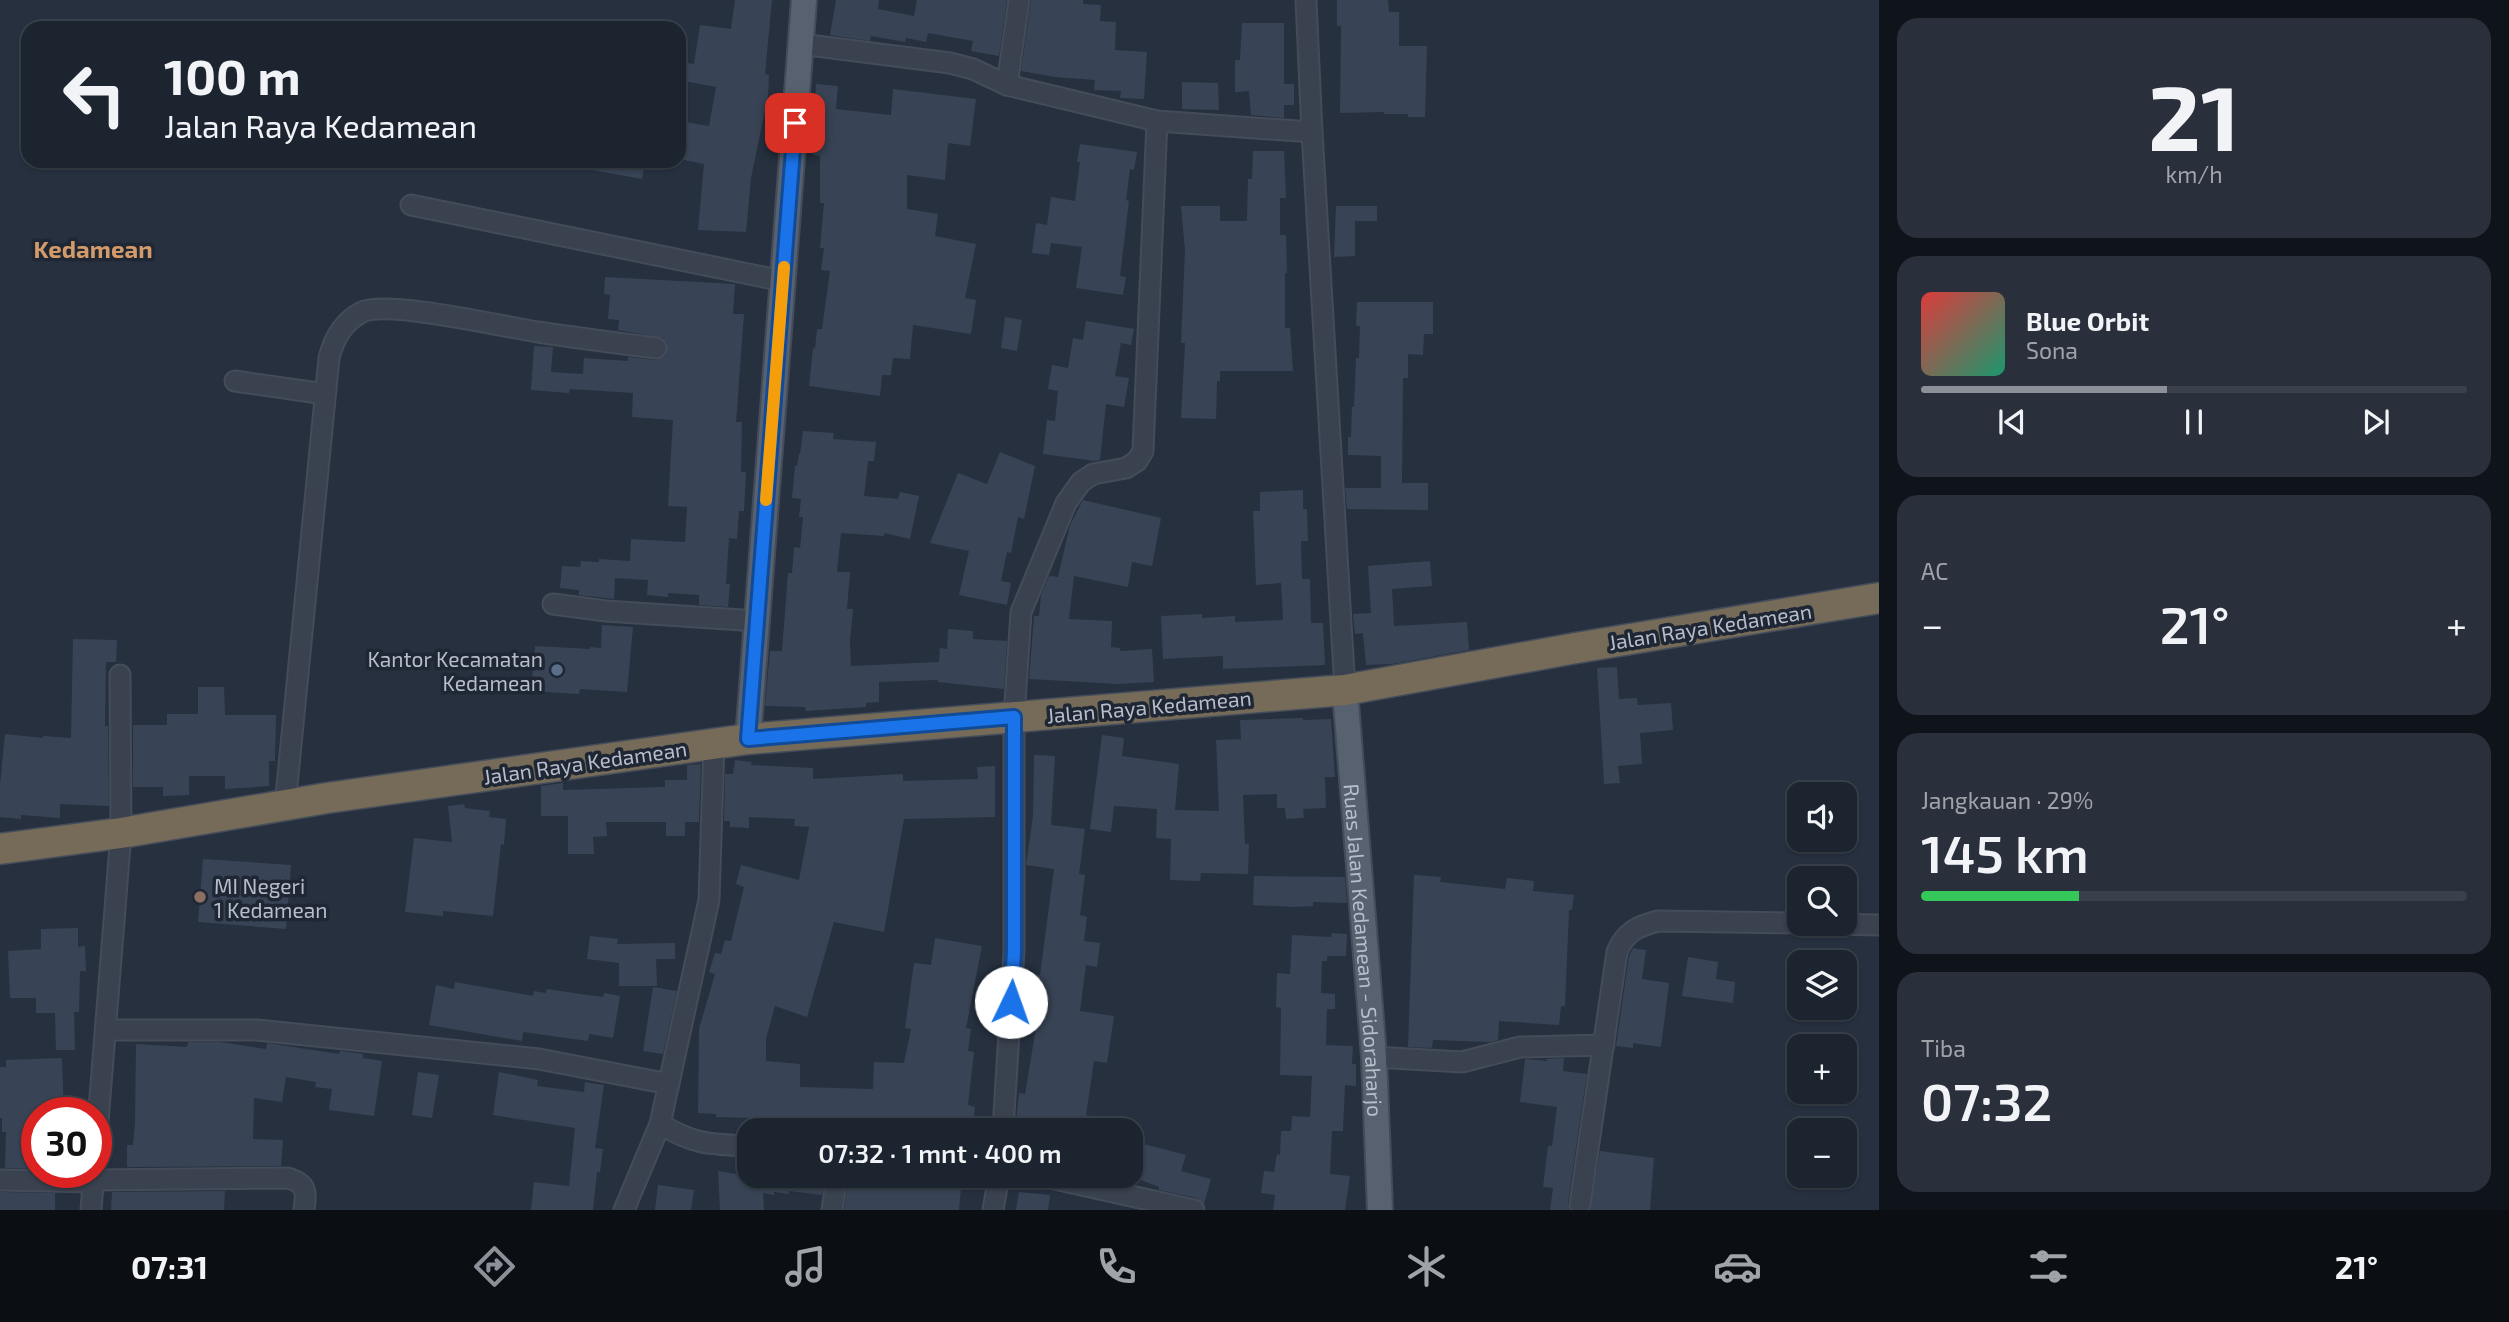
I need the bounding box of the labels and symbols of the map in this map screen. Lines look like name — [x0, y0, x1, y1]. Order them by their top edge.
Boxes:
pin — [765, 93, 825, 153]
district label: Kedamean — [33, 234, 153, 263]
street label: Jalan Raya Kedamean — [1607, 598, 1813, 654]
place label: Kantor Kecamatan Kedamean — [367, 646, 543, 695]
marker: Kantor Kecamatan Kedamean — [549, 662, 565, 678]
street label: Jalan Raya Kedamean — [1046, 685, 1252, 727]
street label: Jalan Raya Kedamean — [482, 735, 688, 789]
street label: Ruas Jalan Kedamean - Sidoraharjo — [1340, 783, 1389, 1117]
place label: MI Negeri 1 Kedamean — [214, 873, 327, 922]
marker: MI Negeri 1 Kedamean — [192, 889, 208, 905]
position arrow — [974, 965, 1048, 1039]
speed limit sign: 30 — [21, 1097, 112, 1188]

